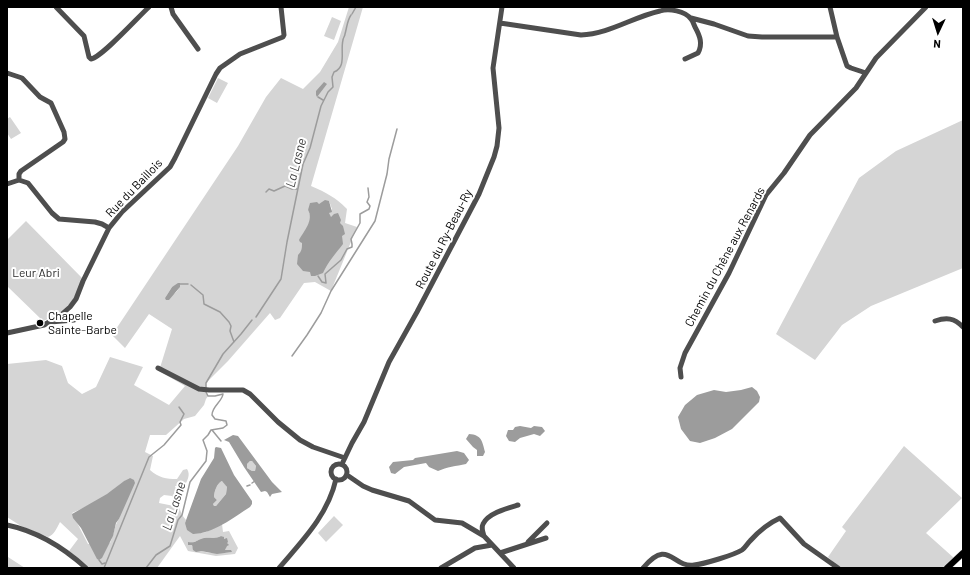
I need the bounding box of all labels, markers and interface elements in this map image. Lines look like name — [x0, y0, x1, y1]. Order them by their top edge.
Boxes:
north arrow — [918, 12, 958, 52]
text: N — [933, 38, 941, 51]
water label: La Lasne — [282, 137, 310, 189]
street label: Rue du Baillois — [103, 156, 165, 220]
street label: Chemin du Chêne aux Renards — [682, 185, 768, 329]
street label: Route du Ry-Beau-Ry — [413, 187, 475, 291]
park label: Leur Abri — [12, 266, 60, 280]
place label: Chapelle Sainte-Barbe — [48, 309, 117, 337]
marker: Chapelle Sainte-Barbe — [35, 318, 45, 328]
water label: La Lasne — [159, 480, 189, 532]

